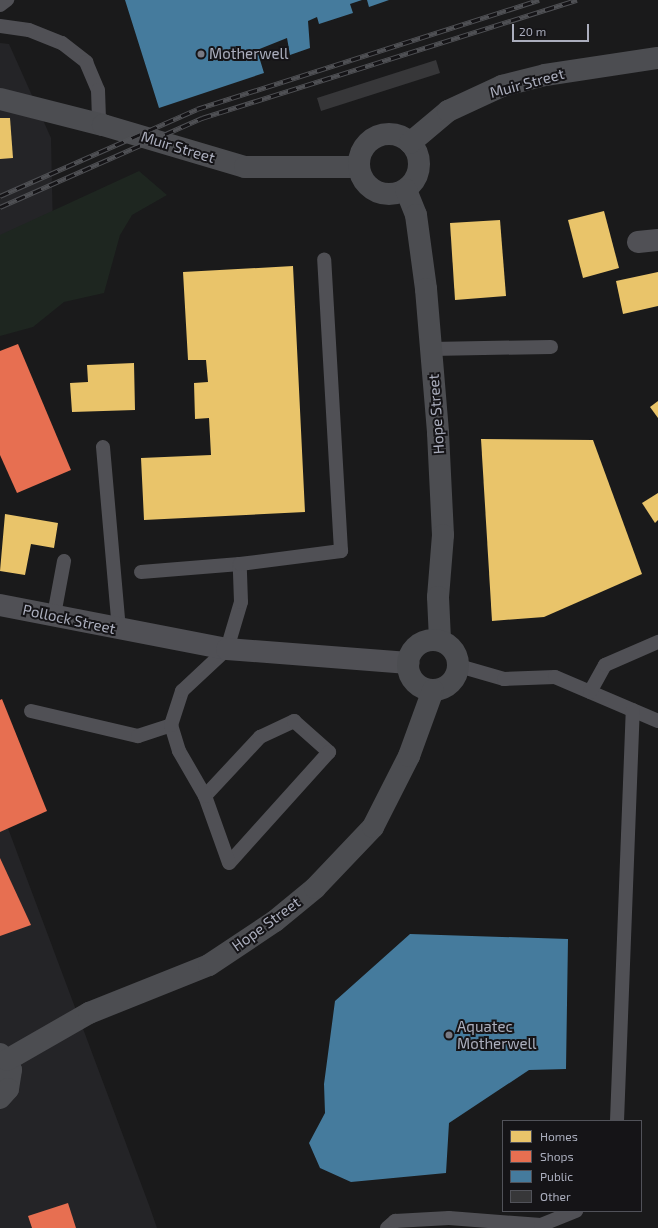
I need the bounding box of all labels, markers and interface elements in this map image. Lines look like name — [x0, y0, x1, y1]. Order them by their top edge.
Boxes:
scale bar — [514, 16, 591, 42]
text: 20 m — [519, 24, 546, 38]
place label: Motherwell — [209, 45, 288, 63]
marker: Motherwell — [196, 49, 206, 59]
street label: Muir Street — [488, 64, 566, 102]
street label: Muir Street — [139, 127, 217, 167]
street label: Hope Street — [424, 373, 448, 455]
street label: Pollock Street — [21, 600, 117, 638]
street label: Hope Street — [228, 893, 304, 955]
place label: Aquatec Motherwell — [457, 1017, 536, 1052]
marker: Aquatec Motherwell — [444, 1030, 454, 1040]
legend — [502, 1120, 642, 1212]
text: Homes — [540, 1129, 578, 1143]
text: Shops — [540, 1149, 574, 1163]
text: Public — [540, 1169, 573, 1183]
text: Other — [540, 1189, 571, 1203]

